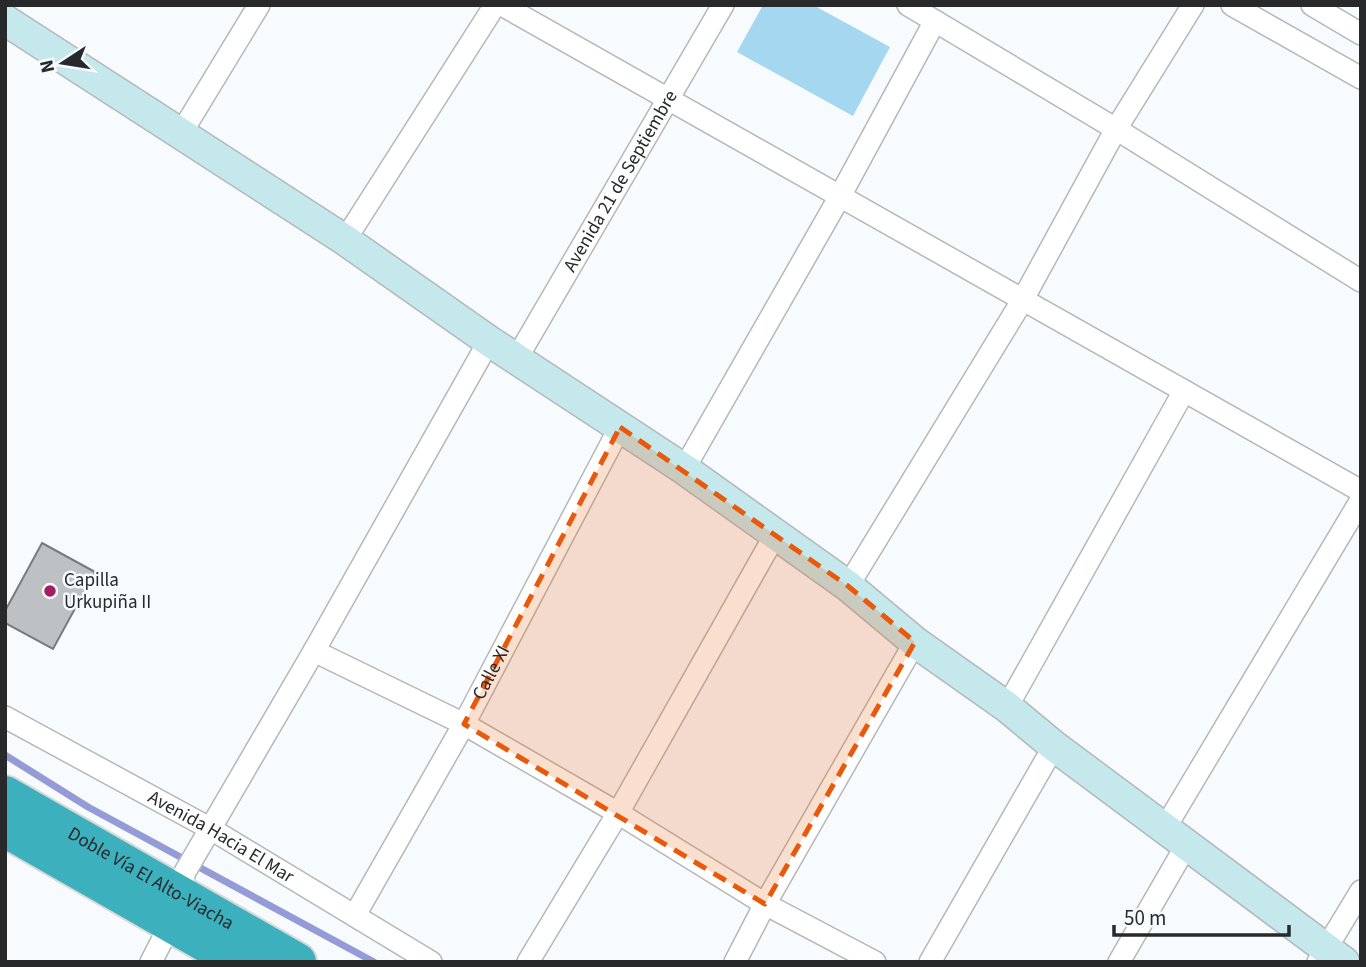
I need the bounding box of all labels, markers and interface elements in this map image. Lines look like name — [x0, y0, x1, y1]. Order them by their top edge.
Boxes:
north arrow — [28, 28, 98, 98]
text: N — [33, 57, 62, 75]
street label: Avenida 21 de Septiembre — [557, 85, 684, 277]
place label: Capilla Urkupiña II — [64, 567, 151, 616]
marker: Capilla Urkupiña II — [42, 583, 58, 599]
street label: Calle XI — [466, 641, 516, 705]
street label: Avenida Hacia El Mar — [143, 784, 300, 890]
street label: Doble Vía El Alto-Viacha — [63, 820, 239, 937]
scale bar — [1114, 894, 1289, 938]
text: 50 m — [1124, 903, 1166, 933]

